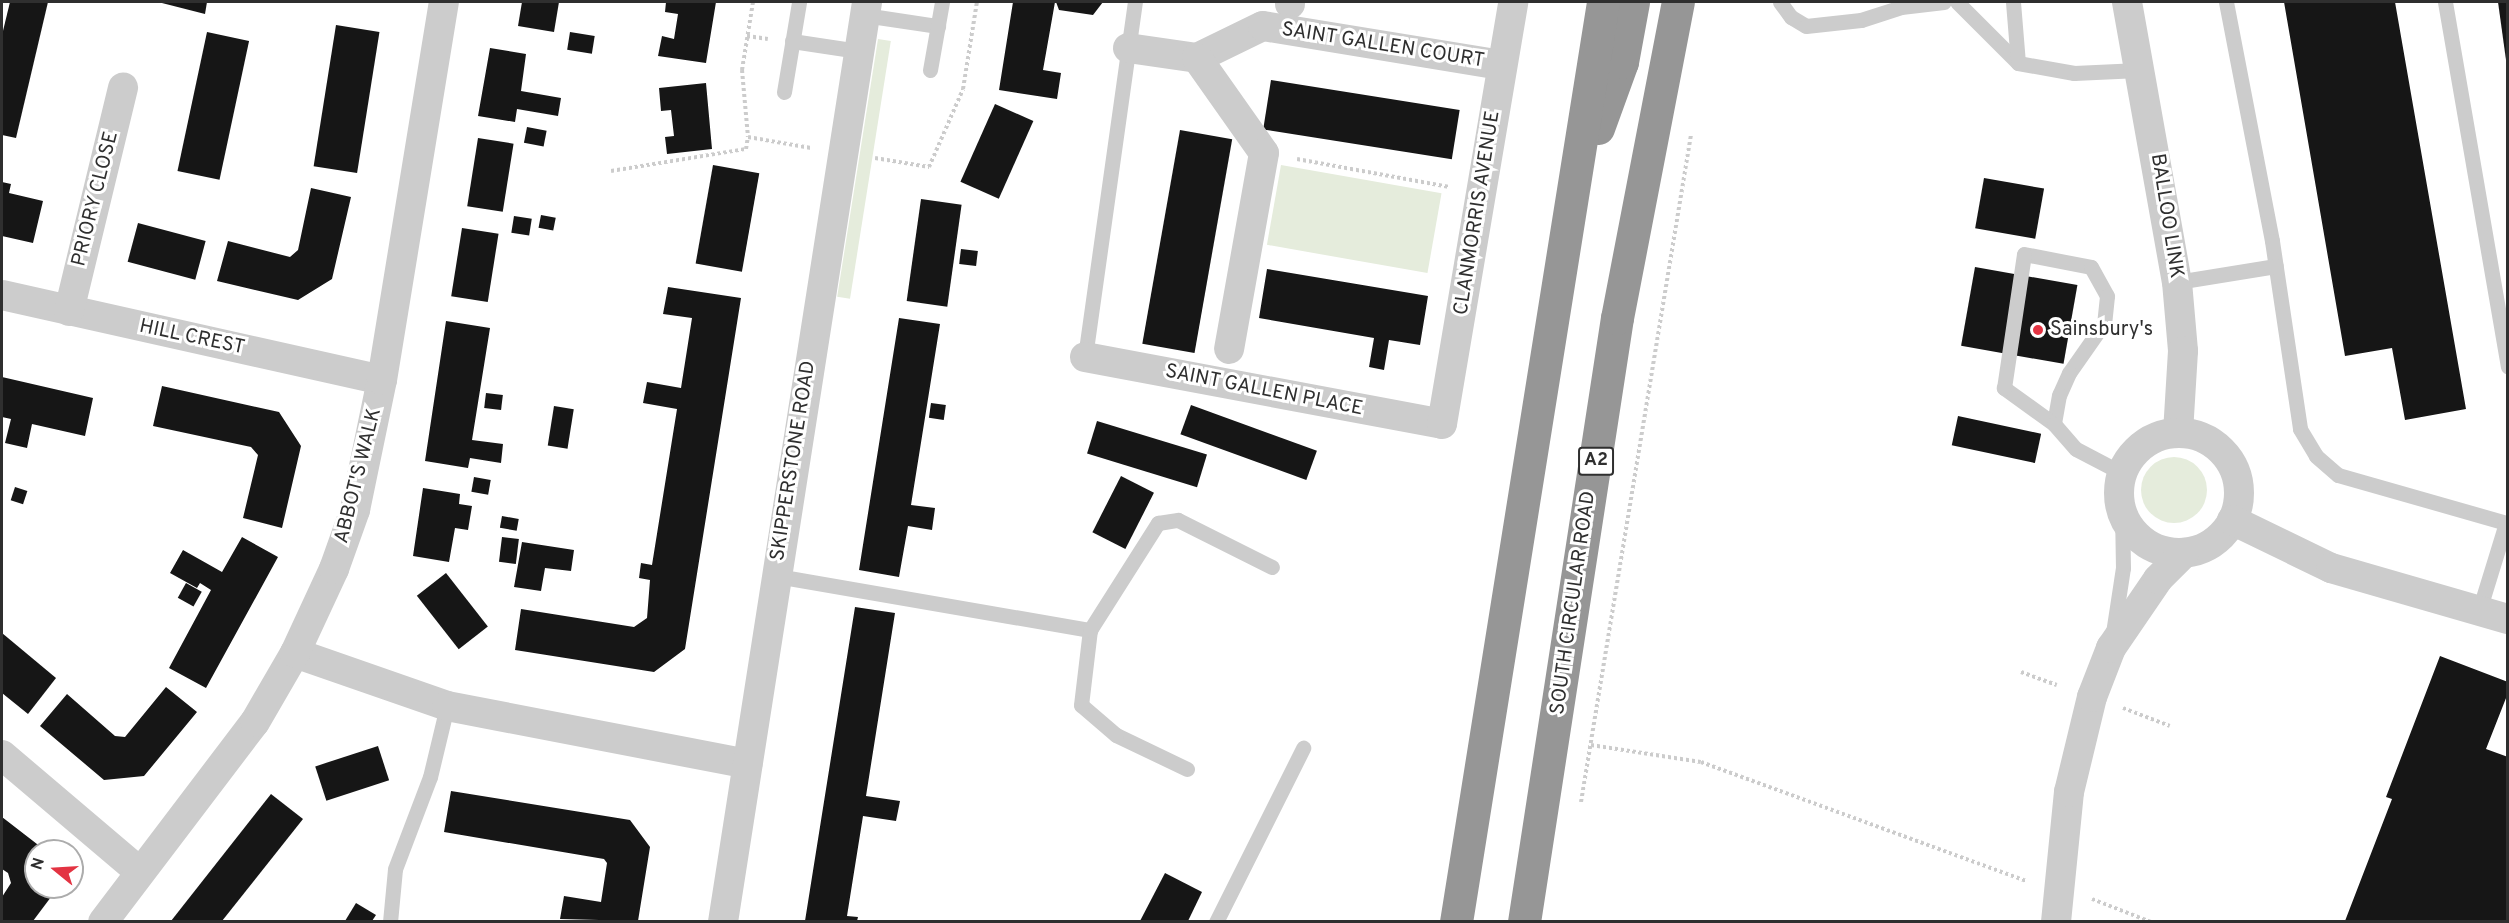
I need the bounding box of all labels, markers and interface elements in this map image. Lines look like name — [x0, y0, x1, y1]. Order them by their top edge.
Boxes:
street label: SAINT GALLEN COURT — [1280, 18, 1486, 74]
street label: CLANMORRIS AVENUE — [1450, 109, 1506, 317]
street label: PRIORY CLOSE — [68, 129, 124, 269]
street label: BALLOO LINK — [2144, 152, 2188, 280]
street label: HILL CREST — [137, 315, 247, 361]
place label: Sainsbury's — [2050, 318, 2153, 342]
marker: Sainsbury's — [2031, 323, 2045, 337]
street label: SKIPPERSTONE ROAD — [766, 359, 822, 563]
street label: SAINT GALLEN PLACE — [1163, 360, 1365, 422]
street label: ABBOT'S WALK — [331, 406, 387, 546]
road number: A2 — [1578, 446, 1614, 476]
street label: SOUTH CIRCULAR ROAD — [1546, 490, 1602, 716]
north arrow — [24, 839, 84, 899]
text: N — [27, 855, 50, 873]

